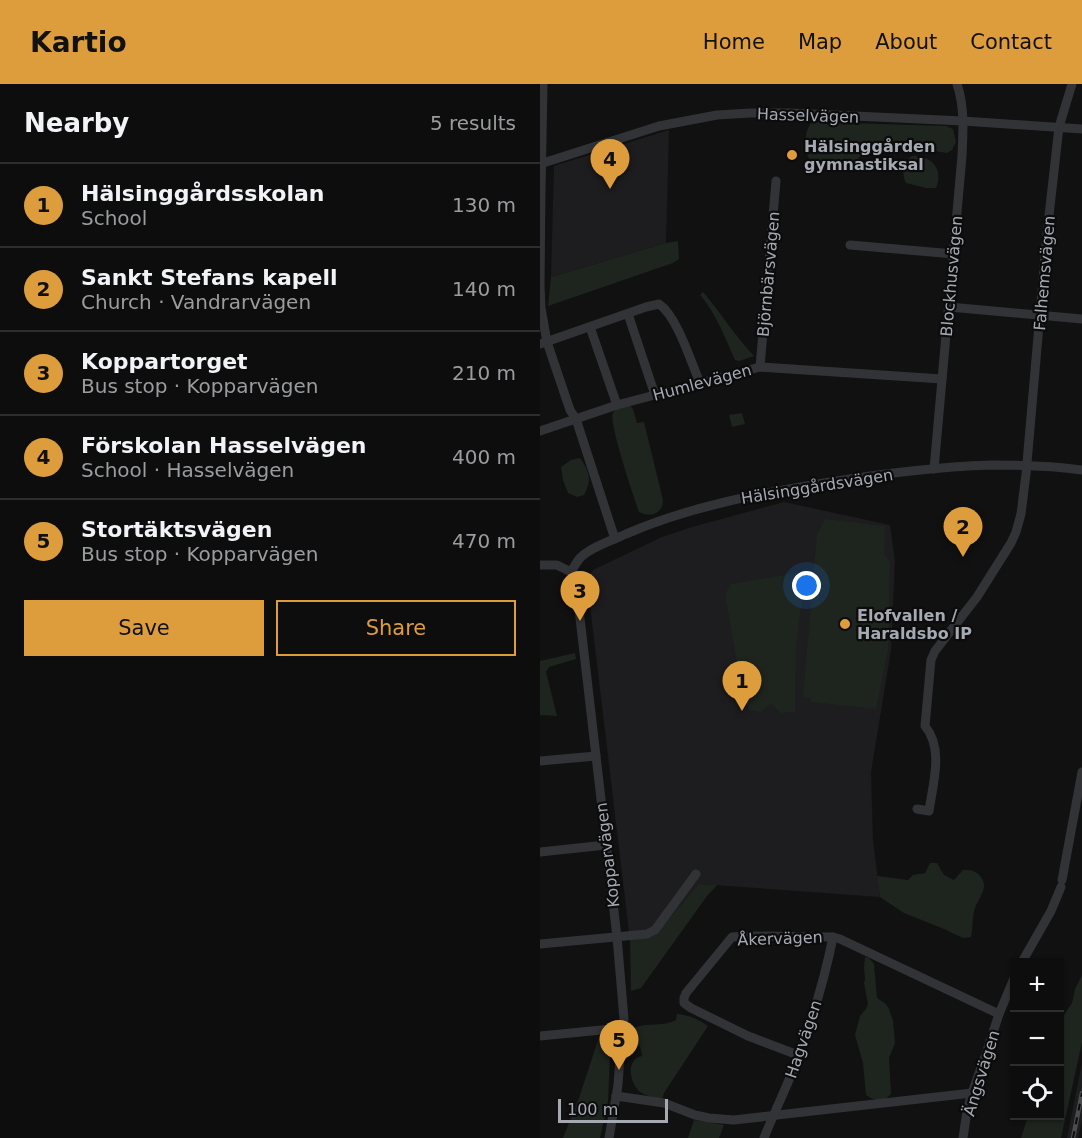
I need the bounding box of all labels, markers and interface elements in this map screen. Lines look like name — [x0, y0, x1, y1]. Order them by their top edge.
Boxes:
text: Kartio — [30, 26, 127, 59]
text: Home — [703, 30, 765, 54]
text: Map — [798, 30, 842, 54]
text: About — [875, 30, 937, 54]
text: Contact — [970, 30, 1052, 54]
street label: Hasselvägen — [757, 104, 859, 127]
text: Nearby — [24, 108, 129, 138]
text: 5 results — [430, 111, 516, 135]
place label: Hälsinggården gymnastiksal — [804, 137, 935, 174]
pin: 4 — [590, 140, 630, 189]
marker: Hälsinggården gymnastiksal — [785, 148, 799, 162]
text: Hälsinggårdsskolan — [81, 181, 324, 206]
text: 1 — [37, 193, 50, 217]
text: 130 m — [452, 193, 516, 217]
text: School — [81, 206, 147, 230]
street label: Björnbärsvägen — [754, 210, 783, 338]
street label: Blockhusvägen — [937, 215, 966, 337]
street label: Falhemsvägen — [1030, 215, 1059, 331]
text: Sankt Stefans kapell — [81, 265, 338, 290]
text: 2 — [37, 277, 50, 301]
text: 140 m — [452, 277, 516, 301]
text: Church · Vandrarvägen — [81, 290, 311, 314]
text: Koppartorget — [81, 349, 248, 374]
street label: Humlevägen — [651, 360, 754, 405]
text: 3 — [37, 361, 50, 385]
text: 210 m — [452, 361, 516, 385]
text: Bus stop · Kopparvägen — [81, 374, 318, 398]
text: Förskolan Hasselvägen — [81, 433, 366, 458]
text: 4 — [37, 445, 50, 469]
text: 400 m — [452, 445, 516, 469]
text: School · Hasselvägen — [81, 458, 294, 482]
street label: Hälsinggårdsvägen — [740, 465, 894, 508]
pin: 2 — [944, 508, 982, 557]
text: Stortäktsvägen — [81, 517, 272, 542]
text: 5 — [37, 529, 50, 553]
text: 470 m — [452, 529, 516, 553]
text: Bus stop · Kopparvägen — [81, 542, 318, 566]
your location — [792, 571, 821, 600]
pin: 3 — [560, 572, 600, 621]
button: Save — [24, 600, 264, 656]
button: Share — [276, 600, 516, 656]
place label: Elofvallen / Haraldsbo IP — [857, 606, 972, 643]
marker: Elofvallen / Haraldsbo IP — [838, 617, 852, 631]
pin: 1 — [722, 662, 762, 711]
street label: Kopparvägen — [592, 801, 623, 909]
street label: Åkervägen — [737, 928, 823, 949]
map controls — [1010, 958, 1064, 1120]
button: + — [1010, 958, 1064, 1012]
street label: Hagvägen — [781, 998, 826, 1081]
button: − — [1010, 1012, 1064, 1066]
pin: 5 — [600, 1020, 638, 1070]
street label: Ängsvägen — [959, 1028, 1004, 1118]
button: locate — [1010, 1066, 1064, 1120]
scale bar — [558, 1096, 668, 1124]
text: 100 m — [567, 1100, 618, 1119]

